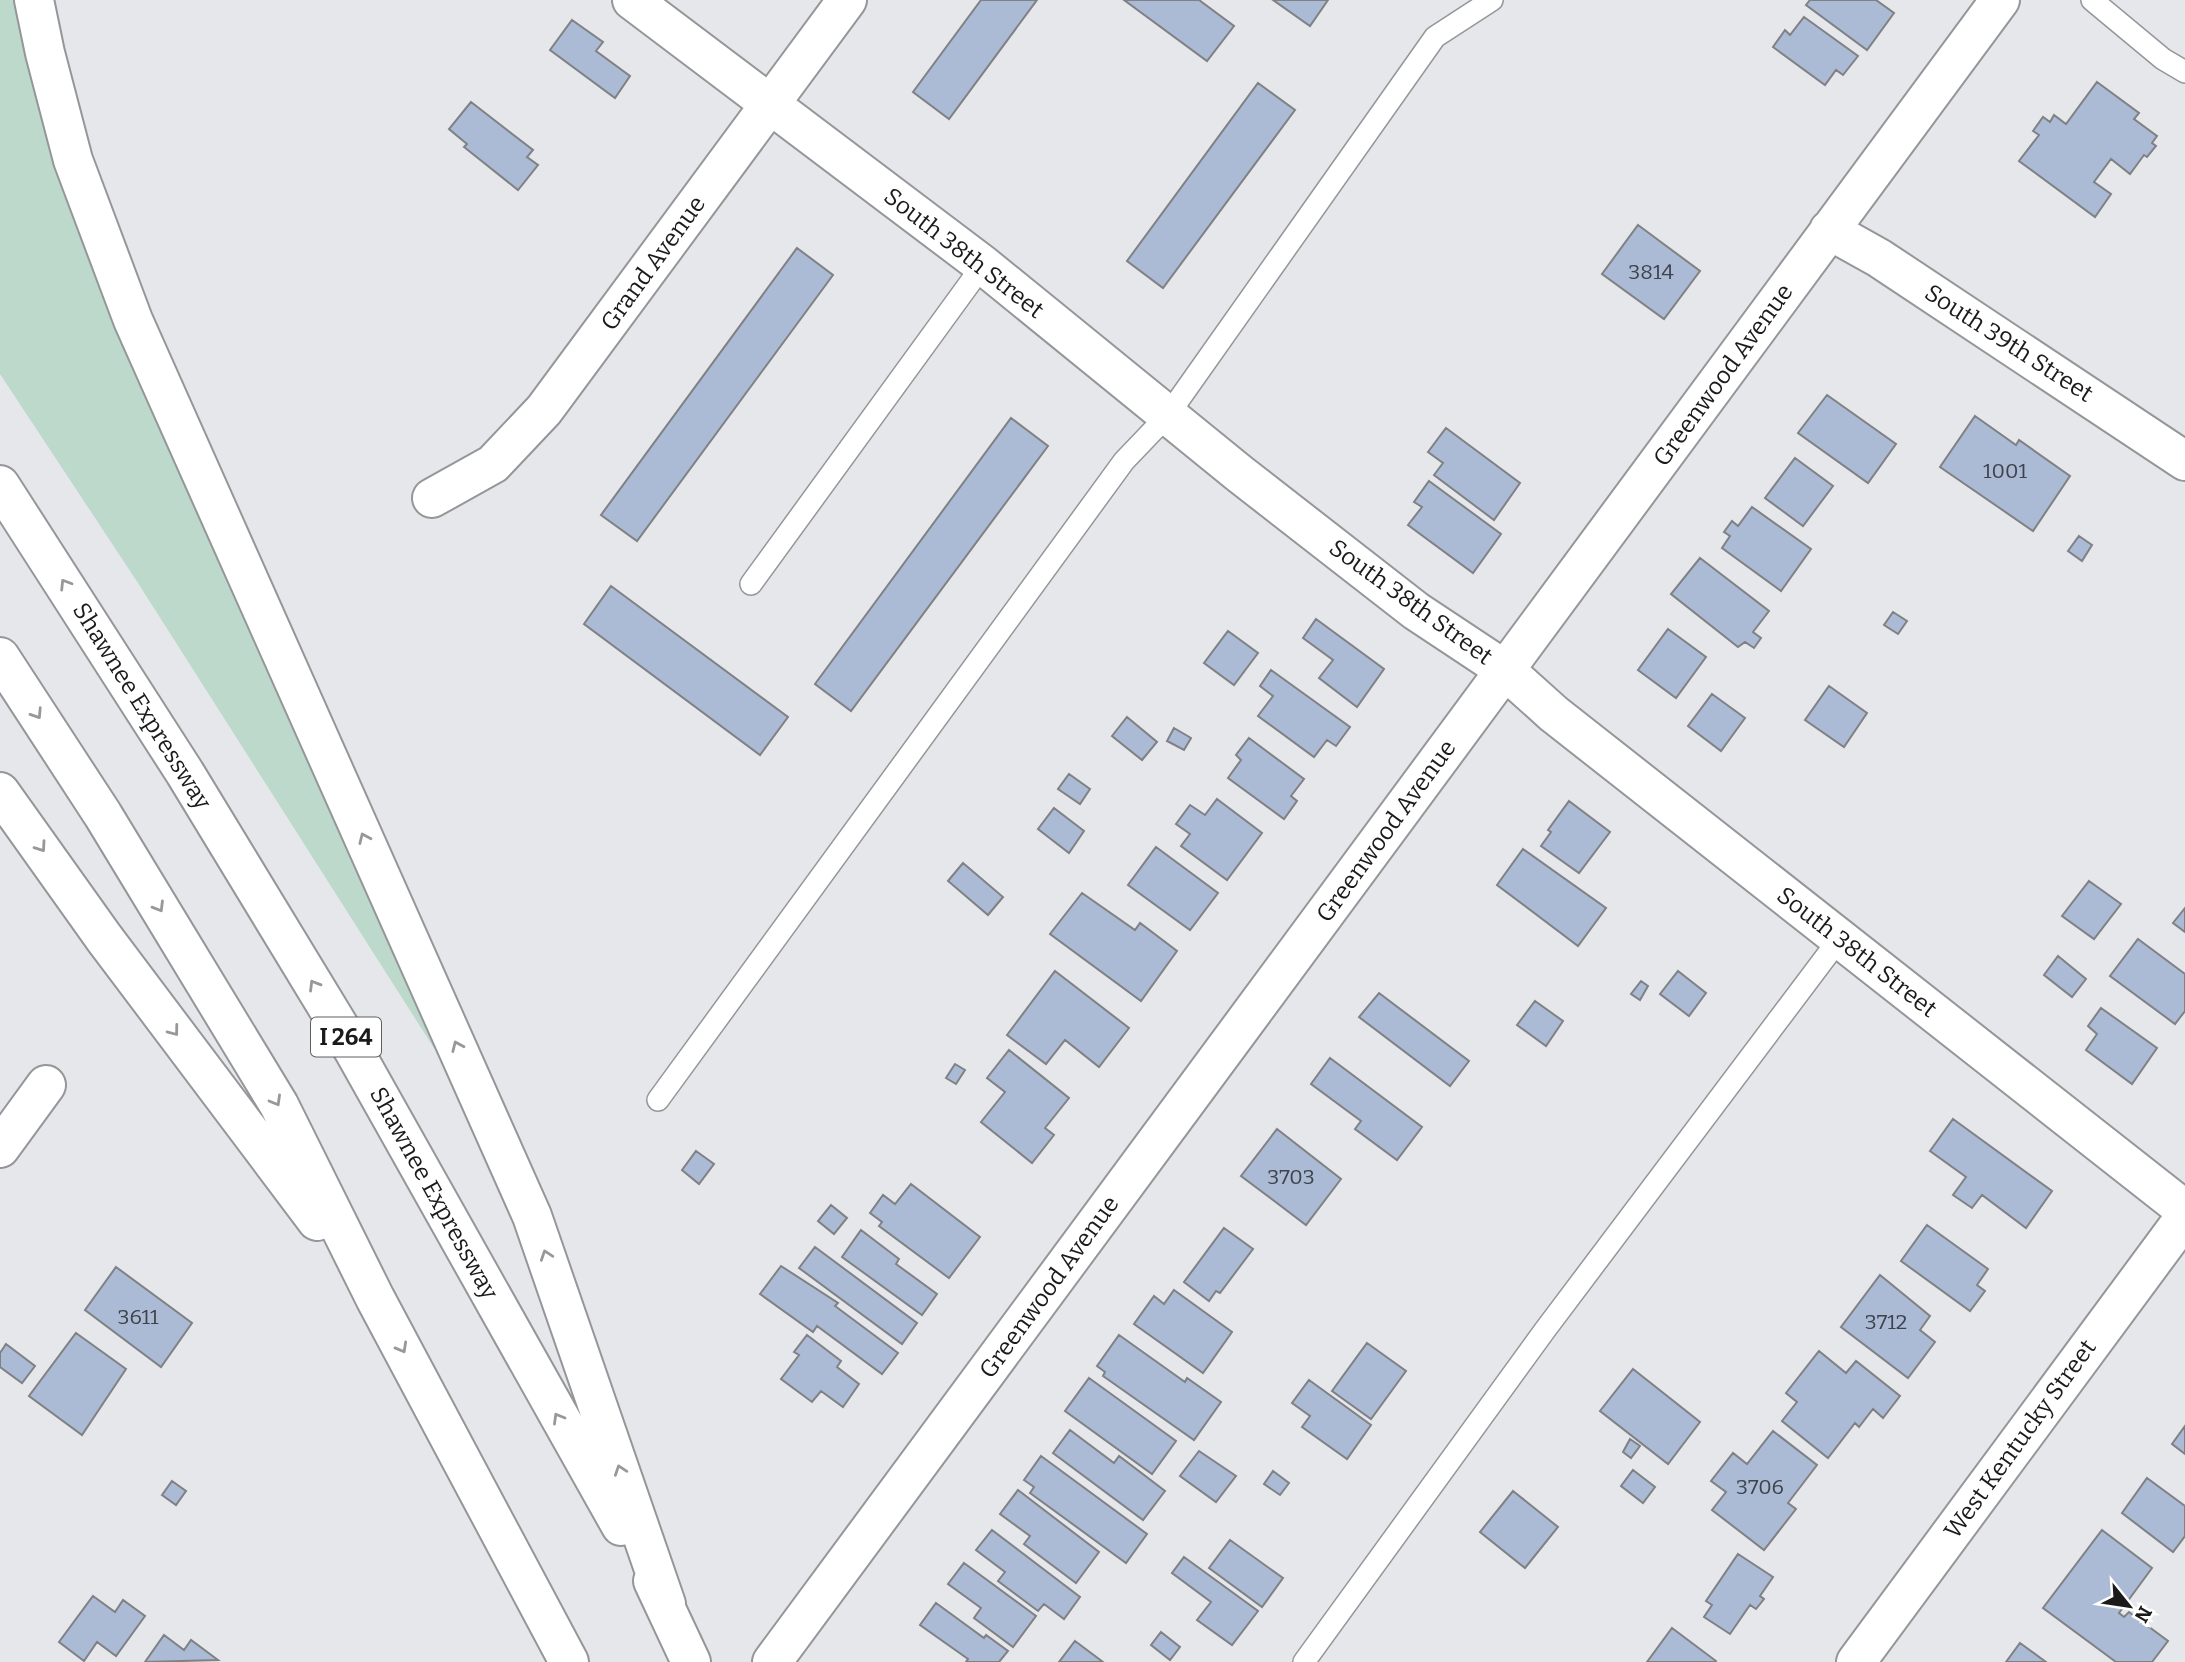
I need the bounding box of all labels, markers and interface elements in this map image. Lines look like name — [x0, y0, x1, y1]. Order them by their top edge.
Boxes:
street label: South 38th Street — [879, 182, 1050, 324]
street label: Grand Avenue — [595, 190, 711, 336]
house number: 3814 — [1628, 259, 1674, 285]
street label: Greenwood Avenue — [1647, 278, 1799, 472]
street label: South 39th Street — [1920, 278, 2098, 408]
house number: 1001 — [1983, 458, 2027, 484]
street label: South 38th Street — [1324, 533, 1498, 671]
one-way arrow — [61, 578, 74, 591]
street label: Shawnee Expressway — [67, 598, 217, 815]
one-way arrow — [29, 707, 42, 720]
street label: Greenwood Avenue — [1310, 734, 1462, 928]
one-way arrow — [358, 833, 372, 845]
one-way arrow — [32, 839, 45, 852]
street label: South 38th Street — [1772, 881, 1943, 1023]
one-way arrow — [150, 899, 163, 912]
one-way arrow — [309, 980, 322, 993]
road number: I 264 — [311, 1018, 381, 1056]
one-way arrow — [166, 1023, 179, 1036]
one-way arrow — [451, 1041, 465, 1053]
street label: Shawnee Expressway — [364, 1082, 504, 1304]
one-way arrow — [268, 1094, 281, 1107]
house number: 3703 — [1267, 1164, 1315, 1190]
street label: Greenwood Avenue — [973, 1190, 1125, 1384]
one-way arrow — [540, 1250, 554, 1262]
house number: 3611 — [117, 1304, 159, 1330]
house number: 3712 — [1865, 1309, 1907, 1335]
street label: West Kentucky Street — [1938, 1334, 2102, 1544]
one-way arrow — [394, 1340, 407, 1353]
one-way arrow — [554, 1413, 567, 1426]
one-way arrow — [614, 1465, 628, 1477]
house number: 3706 — [1736, 1474, 1784, 1500]
north arrow — [2094, 1571, 2164, 1641]
text: N — [2129, 1602, 2157, 1627]

